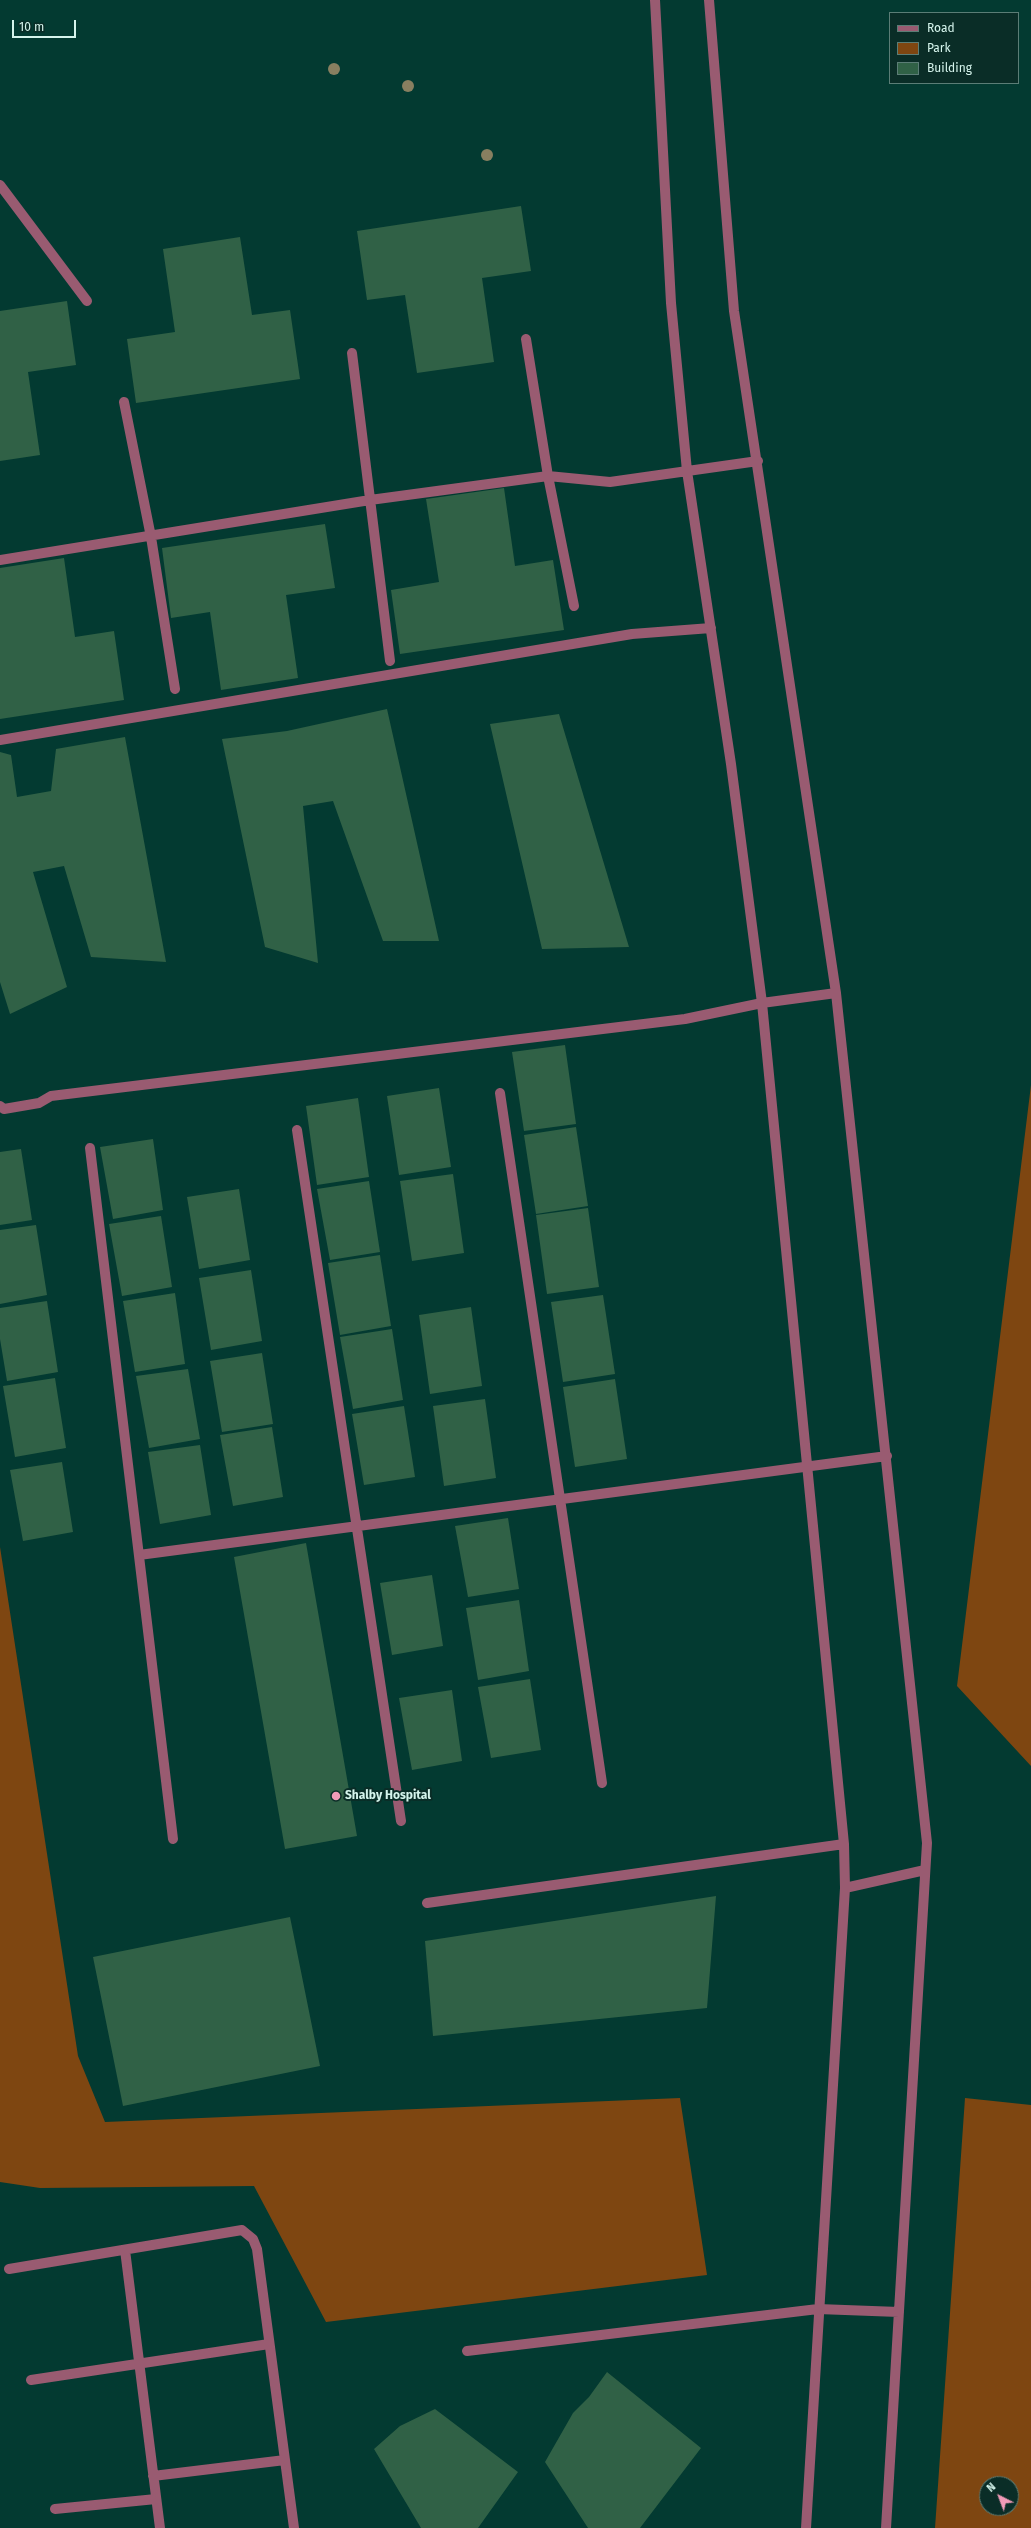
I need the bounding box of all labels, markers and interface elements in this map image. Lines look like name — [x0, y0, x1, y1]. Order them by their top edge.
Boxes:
scale bar — [14, 12, 78, 38]
legend — [889, 12, 1019, 84]
text: 10 m — [19, 20, 44, 34]
text: Road — [927, 21, 955, 35]
text: Park — [927, 41, 951, 55]
text: Building — [927, 61, 972, 75]
place label: Shalby Hospital — [345, 1789, 431, 1803]
marker: Shalby Hospital — [330, 1790, 342, 1802]
north arrow — [979, 2476, 1019, 2516]
text: N — [984, 2480, 998, 2495]

